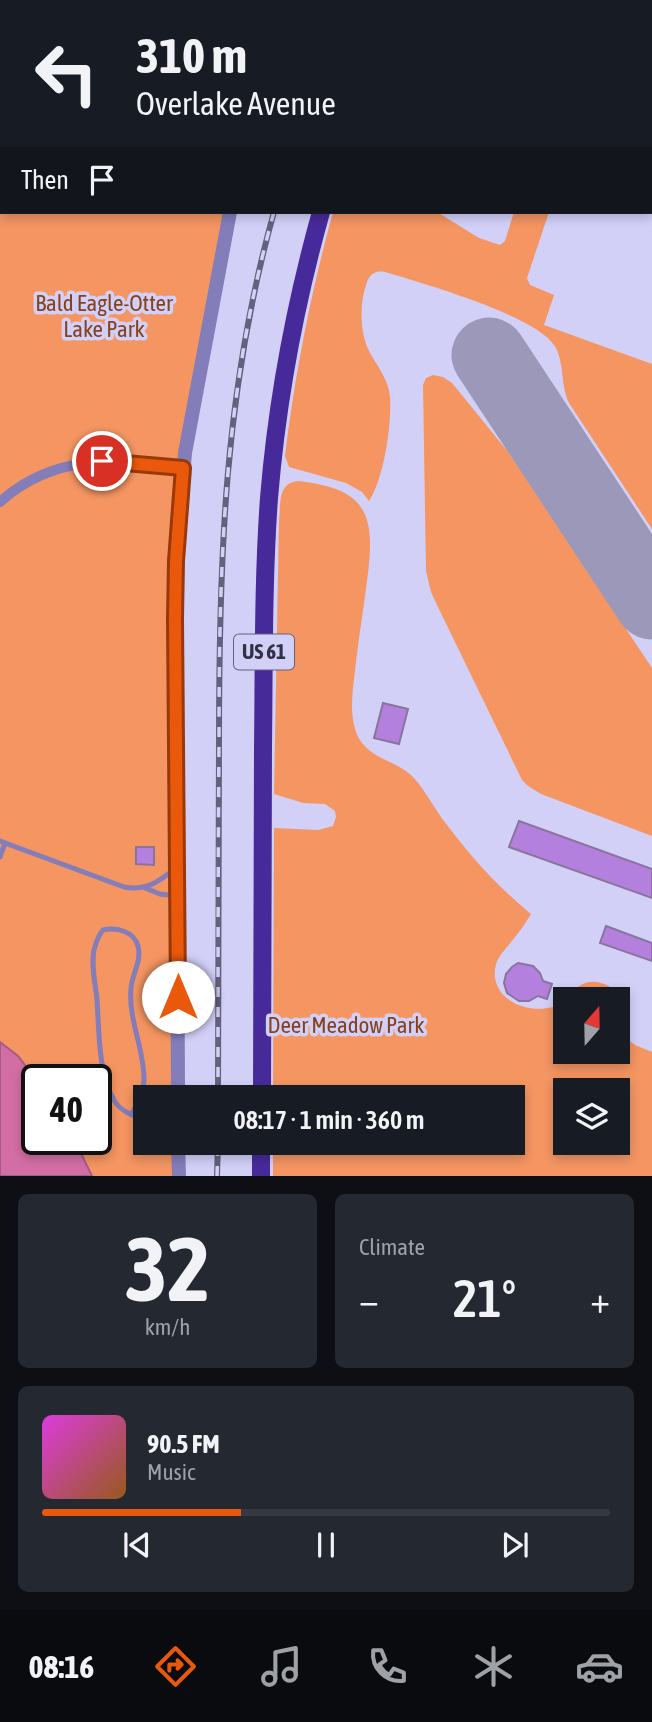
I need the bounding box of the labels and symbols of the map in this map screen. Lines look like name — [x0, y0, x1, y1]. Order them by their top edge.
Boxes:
park label: Bald Eagle-Otter Lake Park — [35, 290, 174, 342]
pin — [72, 431, 132, 491]
road number: US 61 — [234, 634, 294, 670]
position arrow — [141, 960, 215, 1034]
north arrow — [553, 987, 630, 1064]
park label: Deer Meadow Park — [268, 1012, 424, 1038]
speed limit sign: 40 — [21, 1064, 112, 1155]

